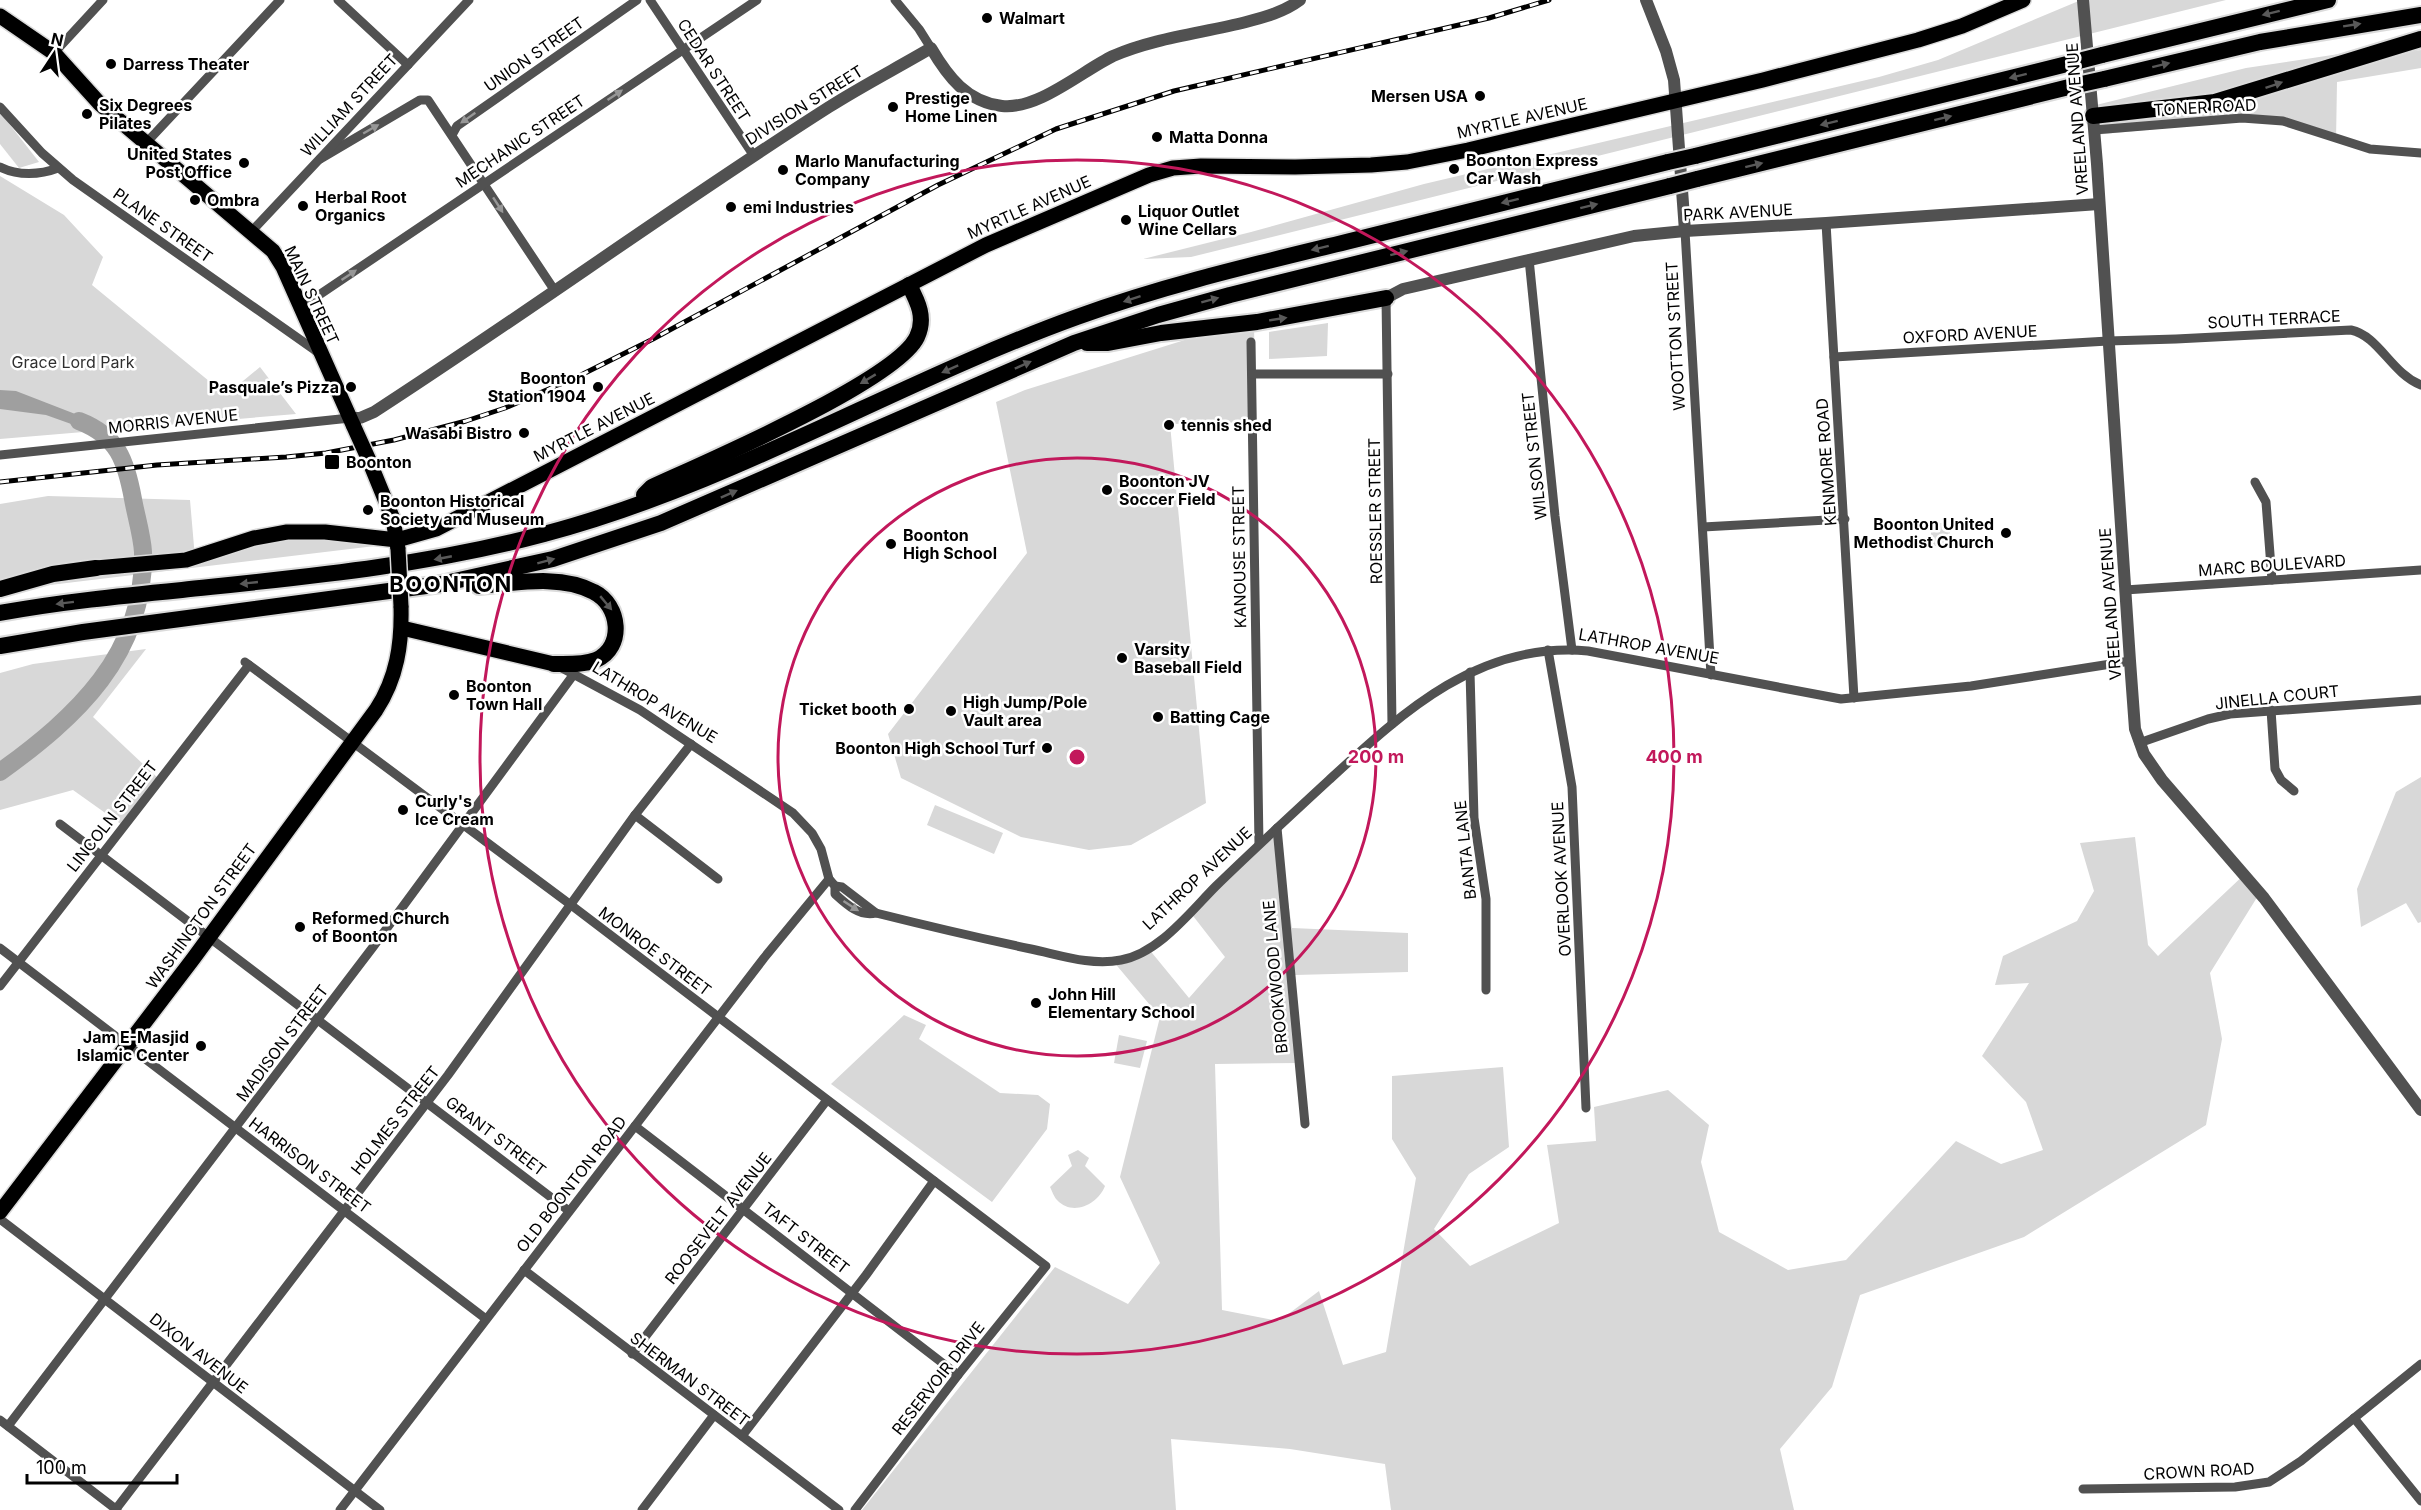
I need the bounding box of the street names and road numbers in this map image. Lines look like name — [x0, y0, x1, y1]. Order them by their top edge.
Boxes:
street label: UNION STREET — [480, 12, 588, 96]
street label: CEDAR STREET — [673, 15, 755, 125]
street label: VREELAND AVENUE — [2062, 42, 2092, 196]
street label: WILLIAM STREET — [296, 50, 402, 160]
street label: DIVISION STREET — [741, 61, 867, 149]
street label: MECHANIC STREET — [452, 90, 588, 192]
street label: MYRTLE AVENUE — [1455, 93, 1589, 143]
street label: TONER ROAD — [2153, 94, 2257, 120]
street label: MYRTLE AVENUE — [964, 171, 1094, 243]
street label: PLANE STREET — [109, 183, 217, 267]
street label: PARK AVENUE — [1683, 199, 1793, 225]
street label: MAIN STREET — [280, 242, 344, 348]
street label: WOOTTON STREET — [1661, 261, 1689, 411]
street label: SOUTH TERRACE — [2207, 306, 2341, 332]
street label: OXFORD AVENUE — [1902, 320, 2038, 348]
street label: MYRTLE AVENUE — [530, 388, 658, 466]
street label: WILSON STREET — [1517, 391, 1551, 521]
street label: KENMORE ROAD — [1812, 397, 1840, 527]
street label: MORRIS AVENUE — [107, 404, 239, 438]
street label: ROESSLER STREET — [1364, 438, 1386, 584]
street label: KANOUSE STREET — [1228, 485, 1250, 629]
street label: VREELAND AVENUE — [2095, 527, 2125, 681]
street label: MARC BOULEVARD — [2197, 550, 2347, 580]
street label: LATHROP AVENUE — [1577, 624, 1721, 668]
street label: LATHROP AVENUE — [589, 657, 721, 747]
street label: JINELLA COURT — [2214, 681, 2340, 713]
street label: LINCOLN STREET — [62, 757, 162, 875]
street label: BANTA LANE — [1450, 799, 1480, 901]
street label: OVERLOOK AVENUE — [1547, 801, 1575, 957]
street label: LATHROP AVENUE — [1138, 822, 1256, 934]
street label: WASHINGTON STREET — [141, 839, 261, 993]
street label: BROOKWOOD LANE — [1258, 899, 1292, 1055]
street label: MONROE STREET — [595, 902, 715, 1000]
street label: MADISON STREET — [232, 981, 332, 1105]
street label: HOLMES STREET — [346, 1062, 444, 1178]
street label: GRANT STREET — [442, 1092, 550, 1180]
street label: OLD BOONTON ROAD — [512, 1112, 630, 1256]
street label: HARRISON STREET — [245, 1113, 375, 1217]
street label: ROOSEVELT AVENUE — [660, 1148, 776, 1288]
street label: TAFT STREET — [759, 1198, 853, 1278]
street label: DIXON AVENUE — [146, 1308, 252, 1398]
street label: RESERVOIR DRIVE — [887, 1317, 989, 1439]
street label: SHERMAN STREET — [626, 1328, 754, 1430]
street label: CROWN ROAD — [2143, 1458, 2255, 1484]

